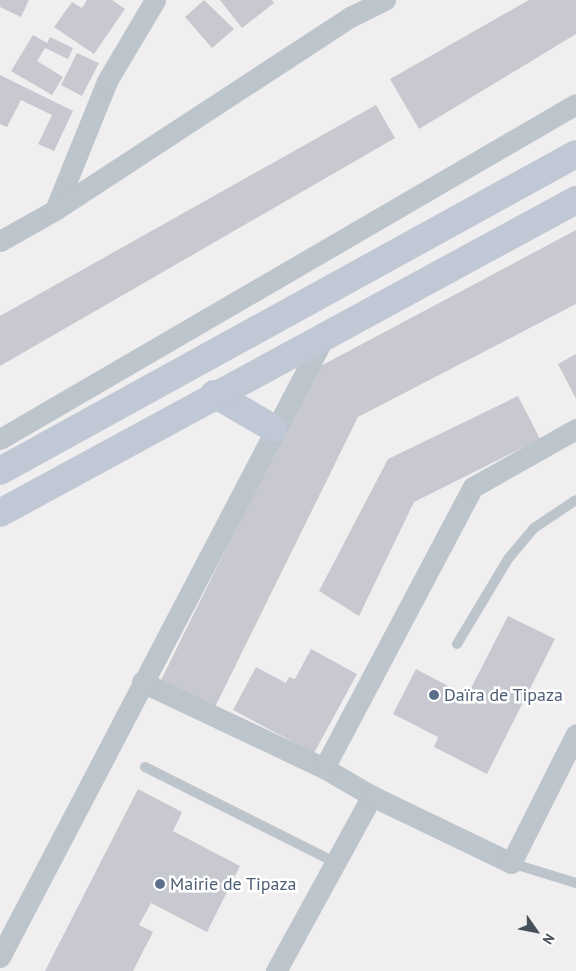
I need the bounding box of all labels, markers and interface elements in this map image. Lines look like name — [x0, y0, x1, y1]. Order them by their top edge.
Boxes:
place label: Daïra de Tipaza — [444, 684, 563, 706]
marker: Daïra de Tipaza — [428, 689, 440, 701]
place label: Mairie de Tipaza — [170, 873, 297, 895]
marker: Mairie de Tipaza — [154, 878, 166, 890]
north arrow — [511, 906, 561, 956]
text: N — [539, 930, 559, 948]

